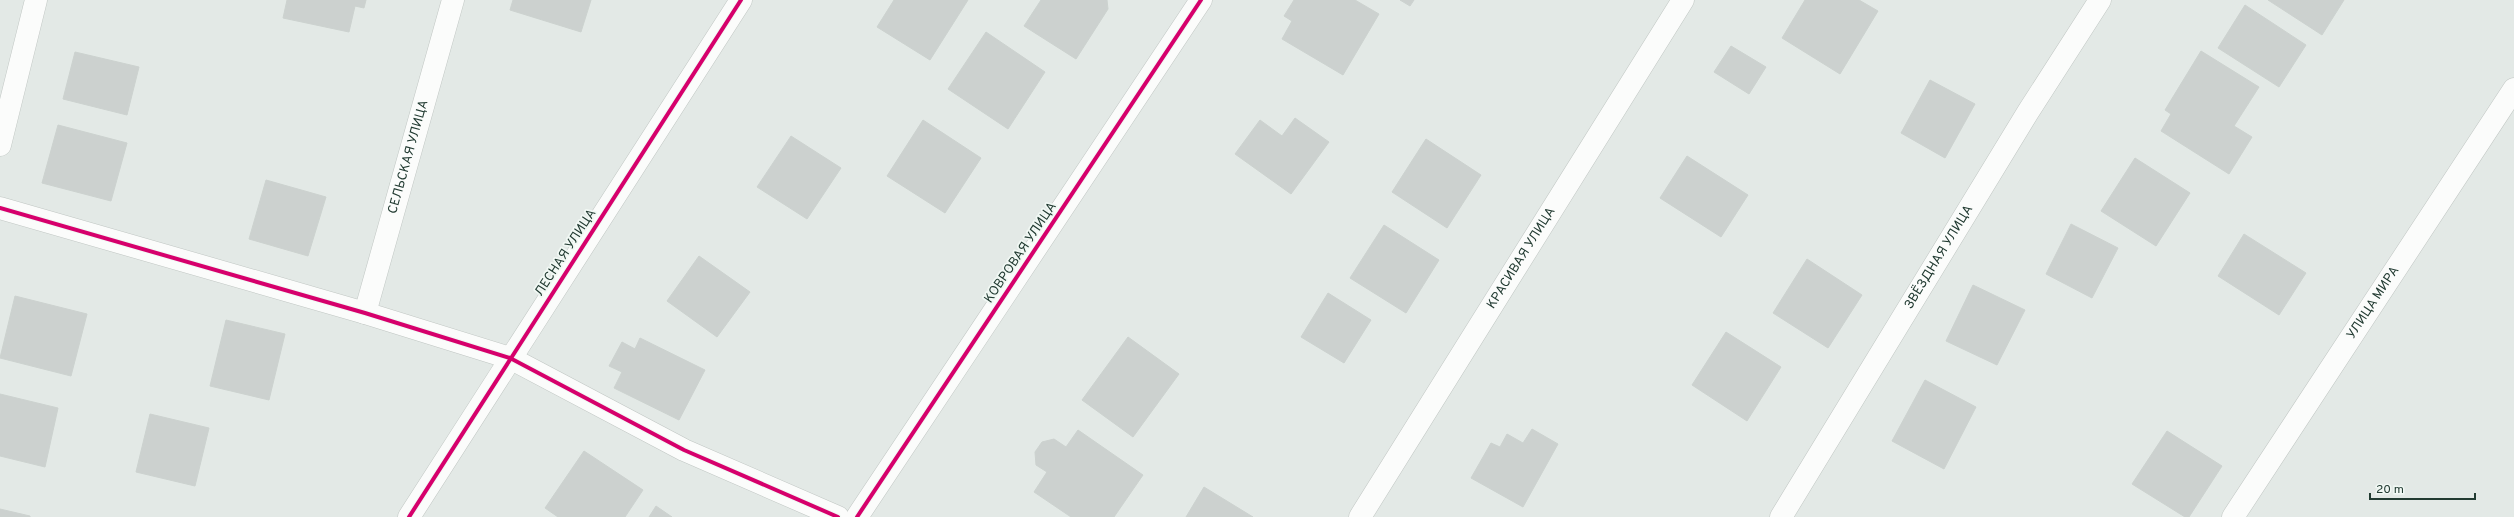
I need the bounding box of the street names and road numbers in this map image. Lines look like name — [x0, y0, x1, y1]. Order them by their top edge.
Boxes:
street label: СЕЛЬСКАЯ УЛИЦА — [385, 98, 433, 216]
street label: КОВРОВАЯ УЛИЦА — [981, 199, 1061, 306]
street label: ЗВЁЗДНАЯ УЛИЦА — [1902, 202, 1977, 312]
street label: КРАСИВАЯ УЛИЦА — [1484, 204, 1559, 312]
street label: ЛЕСНАЯ УЛИЦА — [532, 206, 600, 300]
street label: УЛИЦА МИРА — [2344, 263, 2403, 342]

